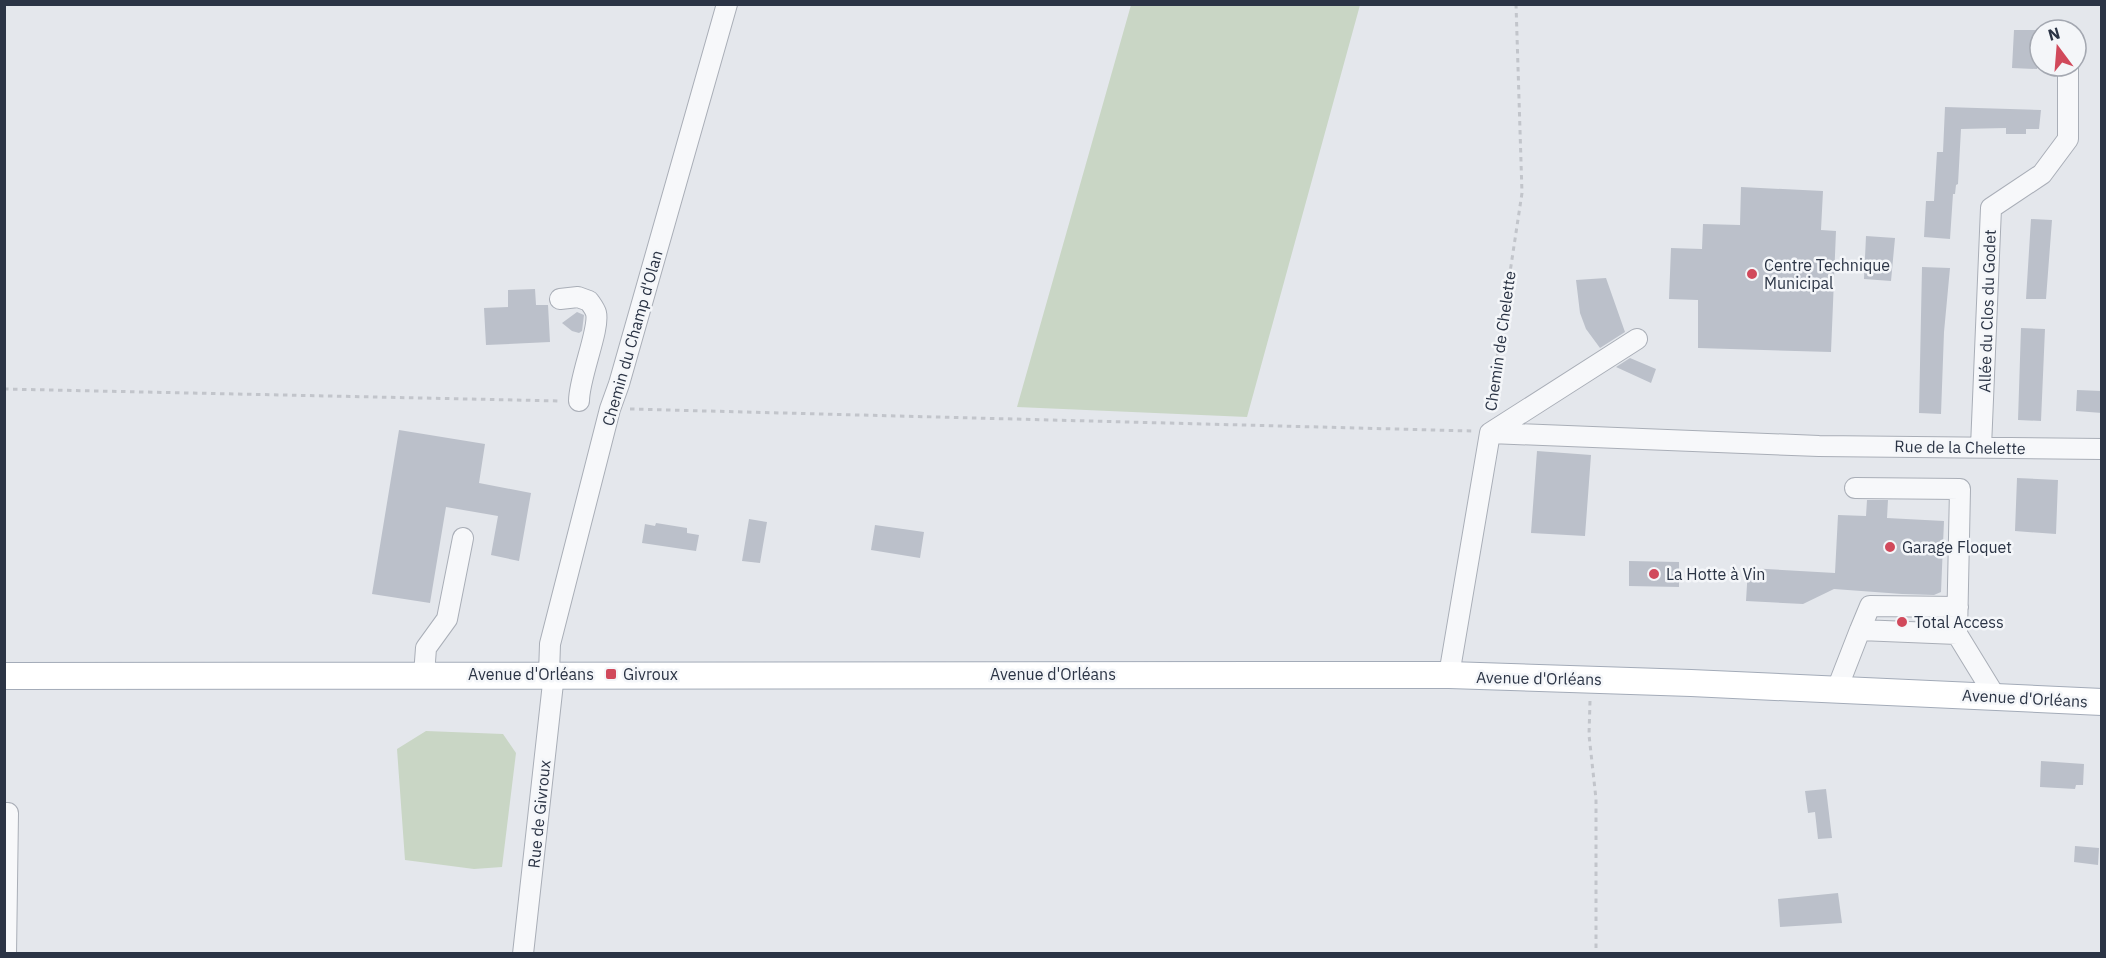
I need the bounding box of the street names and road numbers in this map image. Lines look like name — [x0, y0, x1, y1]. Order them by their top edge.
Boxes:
street label: Allée du Clos du Godet — [1974, 229, 2000, 393]
street label: Chemin du Champ d'Olan — [597, 248, 667, 428]
street label: Chemin de Chelette — [1480, 269, 1520, 412]
street label: Rue de la Chelette — [1894, 436, 2026, 458]
street label: Avenue d'Orléans — [468, 664, 594, 684]
street label: Avenue d'Orléans — [990, 664, 1116, 684]
street label: Avenue d'Orléans — [1476, 667, 1602, 689]
street label: Avenue d'Orléans — [1962, 685, 2088, 711]
street label: Rue de Givroux — [523, 759, 555, 869]

